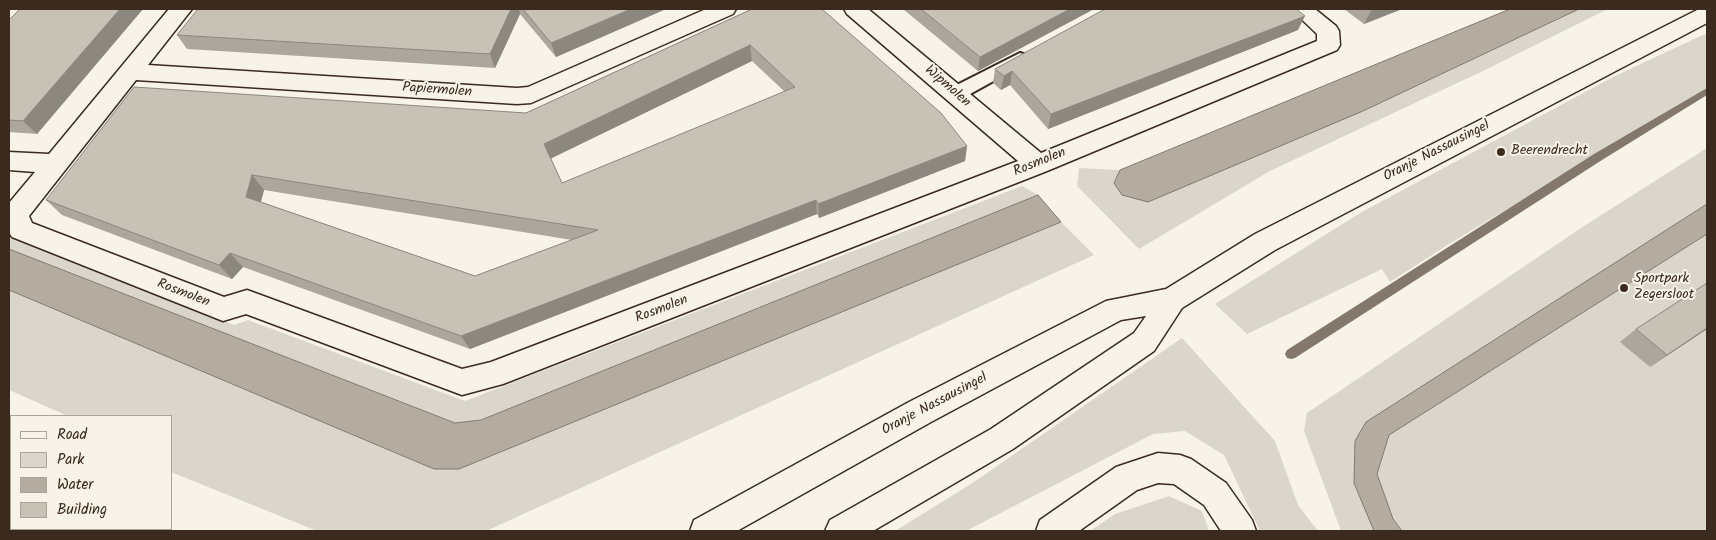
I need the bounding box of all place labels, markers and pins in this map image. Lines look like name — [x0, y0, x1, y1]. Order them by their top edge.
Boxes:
place label: Beerendrecht — [1511, 144, 1588, 160]
marker: Beerendrecht — [1495, 146, 1507, 158]
place label: Sportpark Zegersloot — [1634, 272, 1694, 304]
marker: Sportpark Zegersloot — [1618, 282, 1630, 294]

